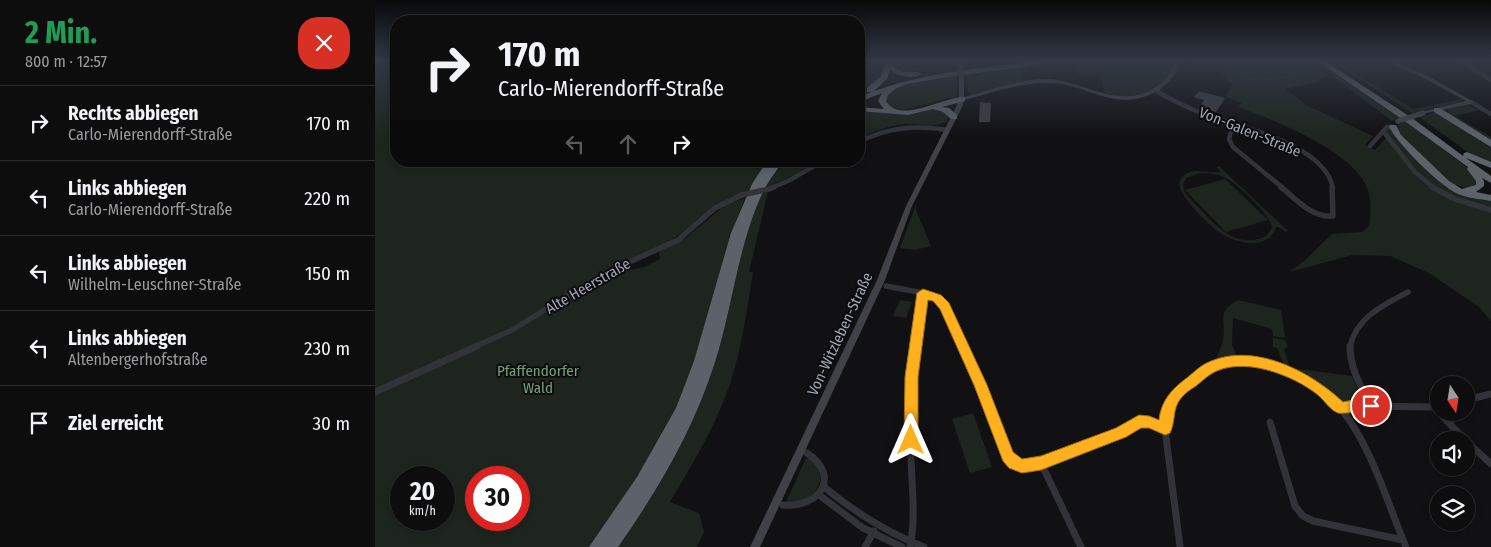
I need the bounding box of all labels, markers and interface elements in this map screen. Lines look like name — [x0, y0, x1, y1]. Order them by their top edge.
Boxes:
text: 2 Min. — [25, 15, 97, 51]
button: close — [298, 17, 350, 69]
text: 170 m — [498, 33, 581, 75]
icon: right — [415, 35, 480, 100]
text: 800 m · 12:57 — [25, 52, 107, 71]
text: Carlo-Mierendorff-Straße — [498, 75, 724, 102]
text: Rechts abbiegen — [68, 102, 198, 125]
street label: Von-Galen-Straße — [1196, 103, 1304, 161]
icon: right — [25, 109, 53, 137]
text: 170 m — [306, 112, 350, 135]
text: Carlo-Mierendorff-Straße — [68, 125, 233, 144]
icon: left — [561, 130, 589, 158]
icon: ahead — [614, 130, 642, 158]
icon: right — [667, 130, 695, 158]
text: Links abbiegen — [68, 177, 187, 200]
icon: left — [25, 184, 53, 212]
text: 220 m — [304, 187, 350, 210]
text: Carlo-Mierendorff-Straße — [68, 200, 233, 219]
text: Links abbiegen — [68, 252, 187, 275]
street label: Alte Heerstraße — [542, 254, 634, 318]
icon: left — [25, 259, 53, 287]
text: 150 m — [305, 262, 350, 285]
street label: Von-Witzleben-Straße — [804, 270, 876, 398]
text: Wilhelm-Leuschner-Straße — [68, 275, 241, 294]
text: Links abbiegen — [68, 327, 187, 350]
icon: left — [25, 334, 53, 362]
text: 230 m — [304, 337, 350, 360]
text: Altenbergerhofstraße — [68, 350, 208, 369]
park label: Pfaffendorfer Wald — [497, 362, 580, 397]
north arrow — [1430, 376, 1475, 421]
map controls — [1430, 376, 1475, 531]
pin — [1350, 385, 1392, 427]
icon: arrive — [1357, 392, 1385, 420]
icon: arrive — [25, 409, 53, 437]
text: Ziel erreicht — [68, 412, 164, 435]
text: 30 m — [312, 412, 350, 435]
position arrow — [884, 413, 936, 465]
button: sound — [1430, 431, 1475, 476]
speed limit sign: 30 — [465, 466, 530, 531]
text: 20 — [410, 477, 435, 507]
button: layers — [1430, 486, 1475, 531]
text: km/h — [409, 504, 436, 518]

